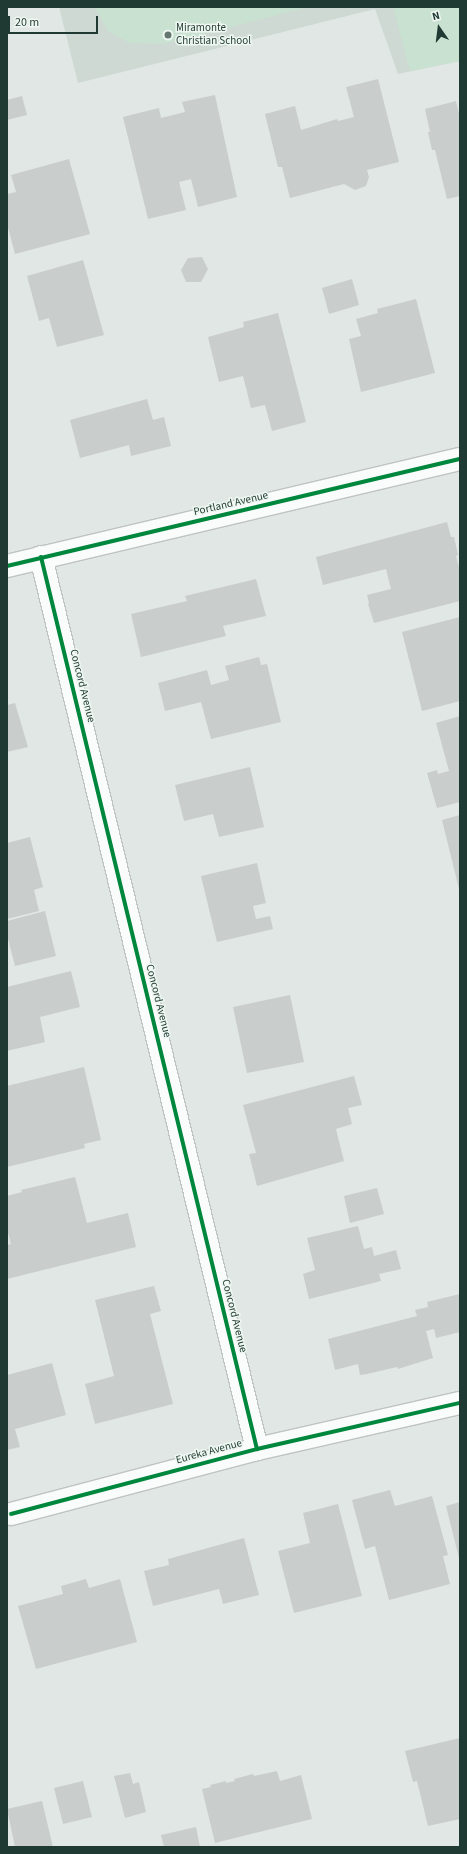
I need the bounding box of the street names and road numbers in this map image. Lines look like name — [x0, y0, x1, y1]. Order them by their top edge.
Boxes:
street label: Portland Avenue — [192, 489, 270, 519]
street label: Concord Avenue — [67, 648, 97, 724]
street label: Concord Avenue — [143, 963, 173, 1039]
street label: Concord Avenue — [219, 1278, 249, 1354]
street label: Eureka Avenue — [174, 1437, 244, 1467]

